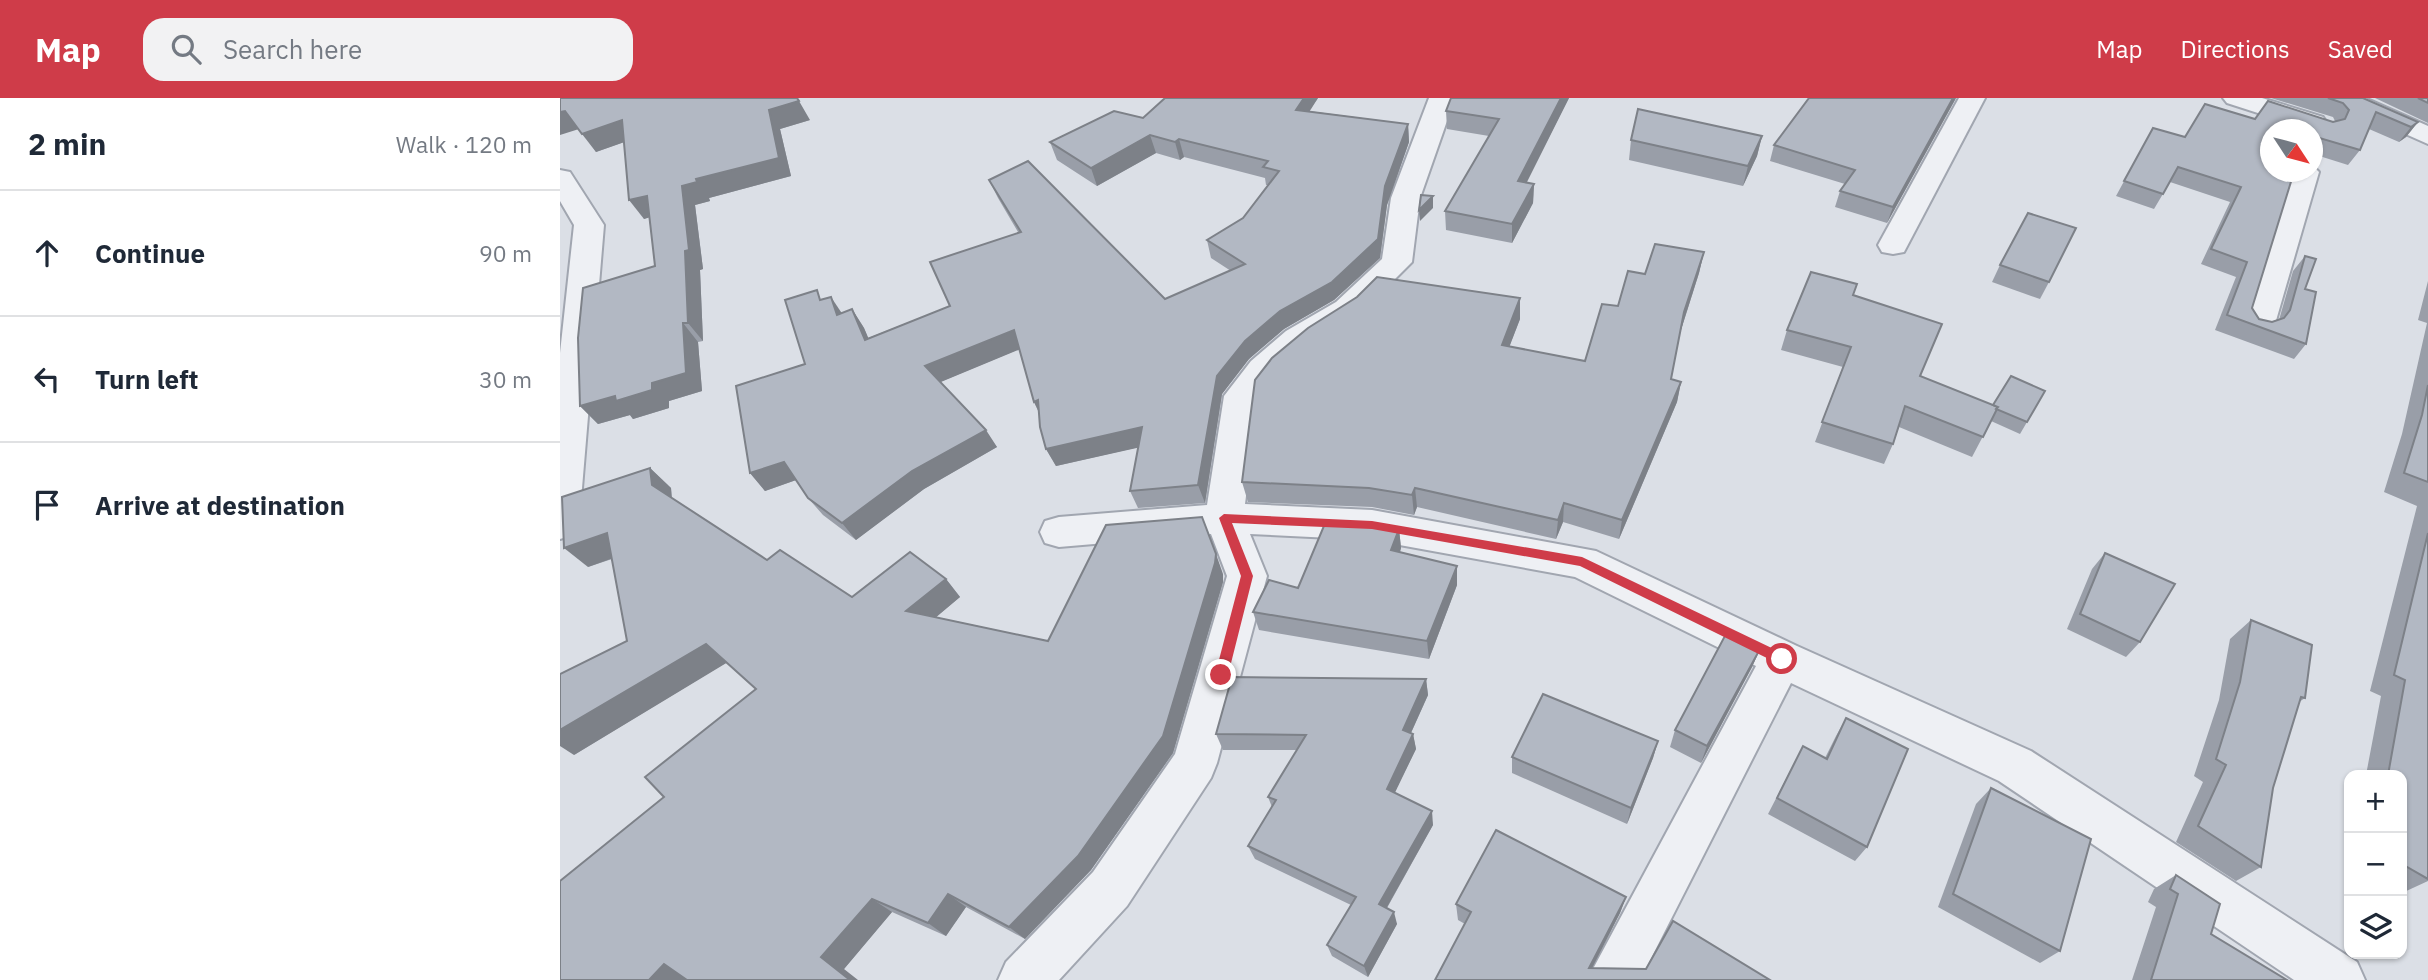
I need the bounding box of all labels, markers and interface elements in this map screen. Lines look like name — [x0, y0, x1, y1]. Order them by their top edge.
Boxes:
search box — [143, 18, 633, 81]
text: Map — [35, 28, 101, 71]
icon: search — [167, 30, 205, 68]
text: Search here — [223, 32, 362, 66]
text: Map — [2096, 33, 2142, 65]
text: Directions — [2180, 33, 2290, 65]
text: Saved — [2328, 33, 2393, 65]
north arrow — [2260, 119, 2323, 182]
text: 2 min — [28, 124, 106, 163]
text: Walk · 120 m — [396, 129, 532, 159]
icon: ahead — [28, 234, 66, 272]
text: Continue — [95, 236, 205, 270]
text: 90 m — [479, 238, 532, 268]
icon: left — [28, 360, 66, 398]
text: Turn left — [95, 362, 198, 396]
text: 30 m — [479, 364, 532, 394]
icon: arrive — [28, 486, 66, 524]
text: Arrive at destination — [95, 488, 345, 522]
route start — [1766, 643, 1797, 674]
route end — [1205, 659, 1236, 690]
map controls — [2344, 770, 2407, 959]
button: + — [2344, 770, 2407, 833]
button: − — [2344, 833, 2407, 896]
button: layers — [2344, 896, 2407, 959]

